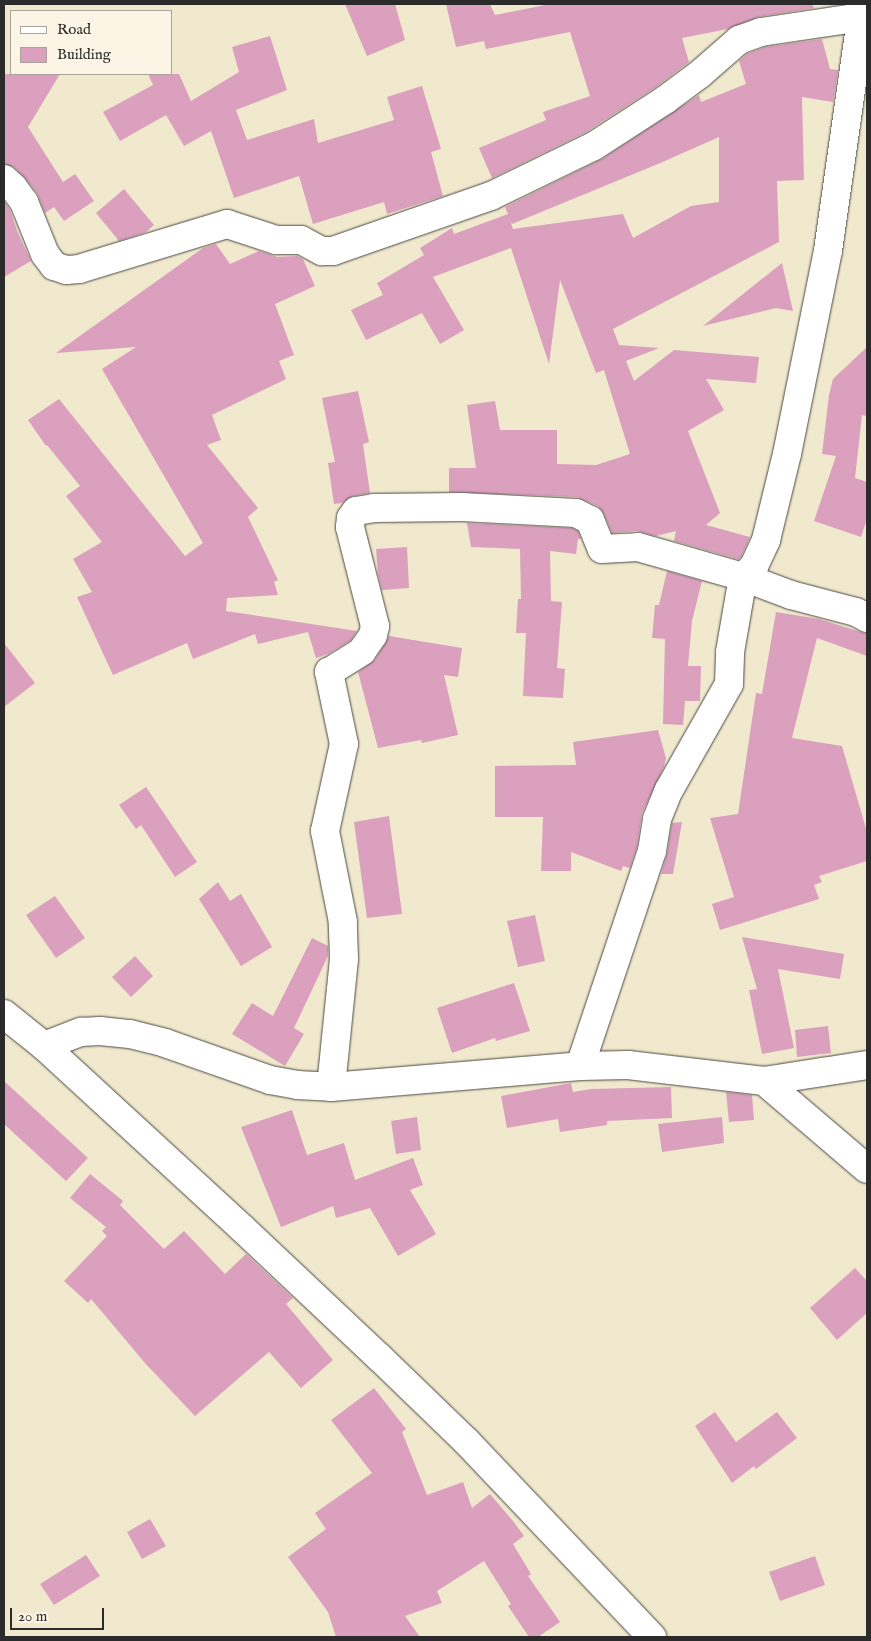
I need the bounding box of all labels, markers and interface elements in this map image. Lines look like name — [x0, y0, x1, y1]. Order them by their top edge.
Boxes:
legend — [10, 10, 172, 75]
text: Road — [57, 20, 91, 39]
text: Building — [57, 45, 111, 64]
scale bar — [12, 1598, 106, 1630]
text: 20 m — [18, 1607, 47, 1626]

